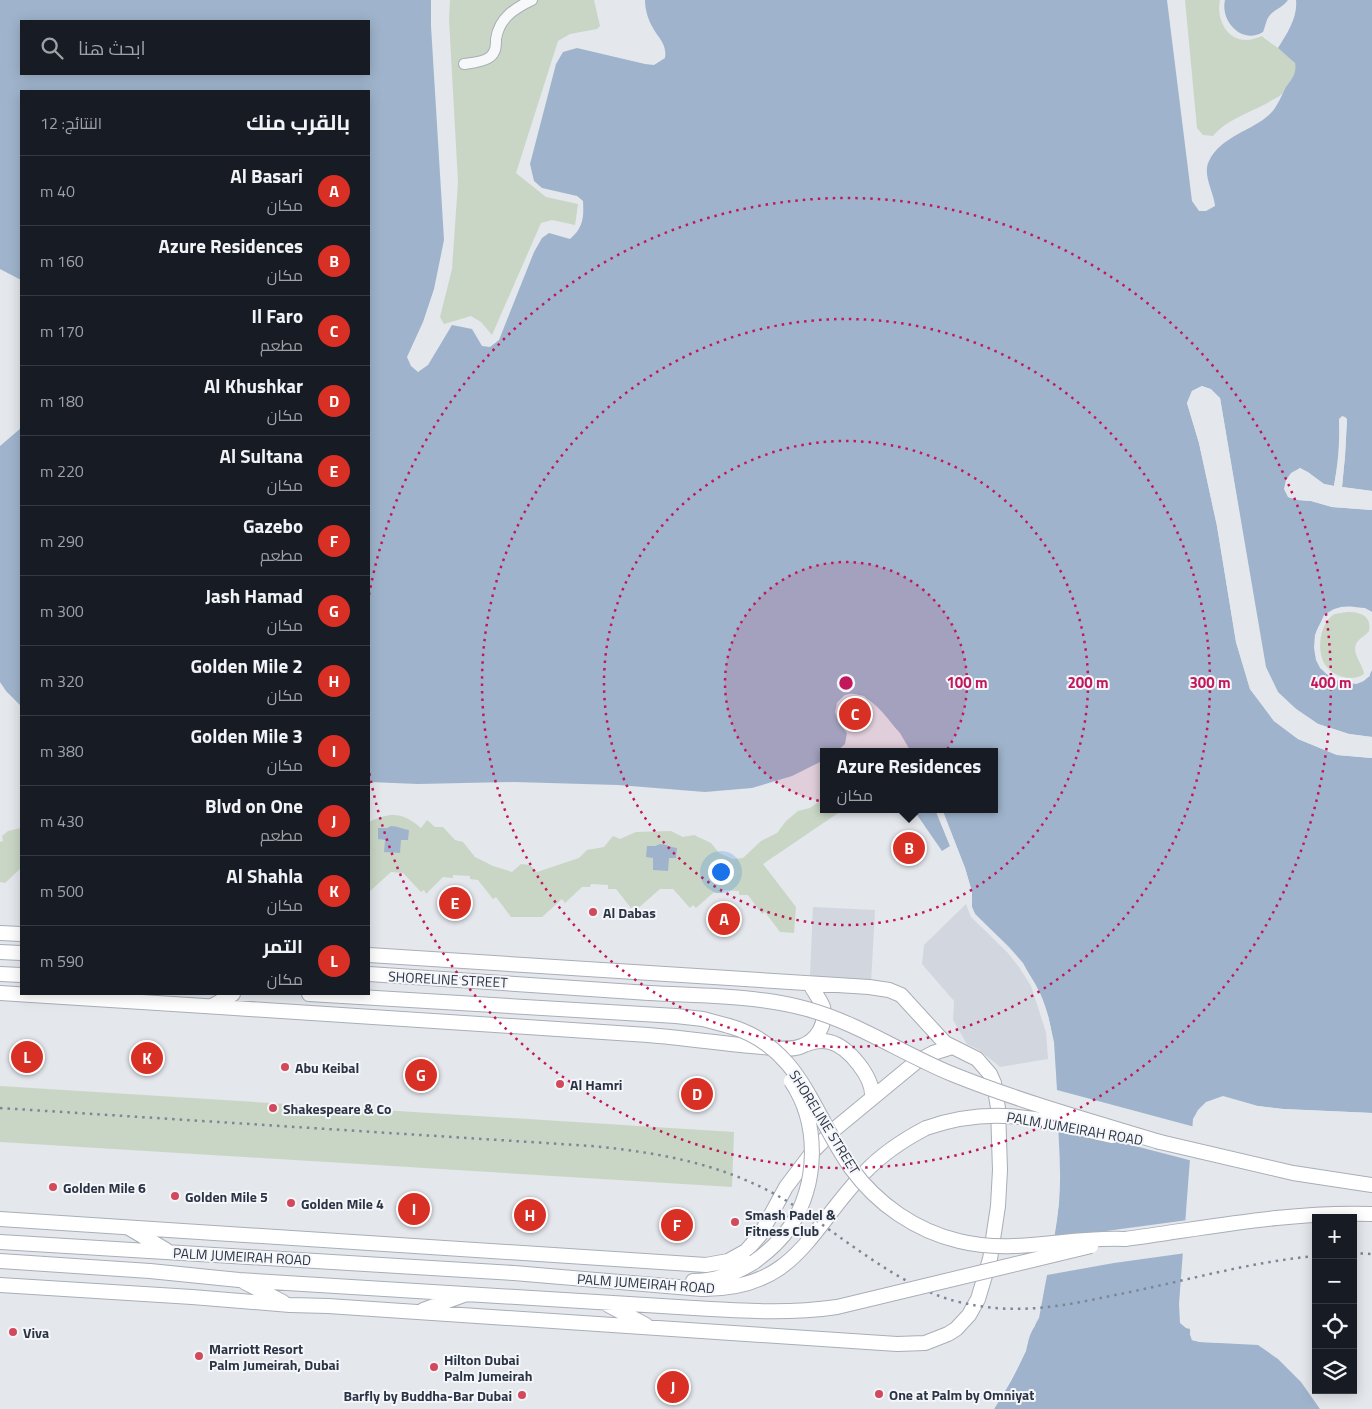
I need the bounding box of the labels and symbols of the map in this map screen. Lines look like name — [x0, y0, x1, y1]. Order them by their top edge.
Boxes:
text: 100 m — [946, 671, 988, 694]
text: 200 m — [1067, 671, 1109, 694]
text: 300 m — [1189, 671, 1231, 694]
text: 400 m — [1310, 671, 1352, 694]
centre of rings — [837, 674, 855, 692]
pin: C — [839, 695, 871, 733]
pin: B — [893, 829, 925, 867]
your location — [708, 859, 734, 885]
pin: E — [439, 884, 471, 922]
pin: A — [708, 900, 740, 938]
place label: Al Dabas — [603, 902, 656, 923]
marker: Al Dabas — [587, 906, 599, 918]
street label: SHORELINE STREET — [388, 965, 509, 993]
pin: L — [11, 1038, 43, 1076]
pin: K — [131, 1039, 163, 1077]
pin: G — [405, 1056, 437, 1094]
place label: Abu Keibal — [295, 1057, 359, 1078]
marker: Abu Keibal — [279, 1061, 291, 1073]
street label: SHORELINE STREET — [784, 1066, 866, 1179]
place label: Al Hamri — [570, 1074, 623, 1095]
pin: D — [681, 1075, 713, 1113]
marker: Al Hamri — [554, 1078, 566, 1090]
place label: Shakespeare & Co — [283, 1098, 392, 1119]
marker: Shakespeare & Co — [267, 1102, 279, 1114]
street label: PALM JUMEIRAH ROAD — [1005, 1106, 1145, 1150]
place label: Golden Mile 6 — [63, 1177, 146, 1198]
marker: Golden Mile 6 — [47, 1181, 59, 1193]
place label: Golden Mile 5 — [185, 1186, 268, 1207]
marker: Golden Mile 5 — [169, 1190, 181, 1202]
pin: I — [398, 1190, 430, 1228]
place label: Golden Mile 4 — [301, 1193, 384, 1214]
pin: H — [514, 1196, 546, 1234]
marker: Golden Mile 4 — [285, 1197, 297, 1209]
place label: Smash Padel & Fitness Club — [745, 1204, 836, 1241]
pin: F — [661, 1206, 693, 1244]
marker: Smash Padel & Fitness Club — [729, 1216, 741, 1228]
street label: PALM JUMEIRAH ROAD — [172, 1242, 312, 1270]
street label: PALM JUMEIRAH ROAD — [576, 1268, 716, 1298]
place label: Viva — [23, 1322, 49, 1343]
marker: Viva — [7, 1326, 19, 1338]
place label: Marriott Resort Palm Jumeirah, Dubai — [209, 1338, 339, 1375]
place label: Hilton Dubai Palm Jumeirah — [444, 1349, 533, 1386]
marker: Marriott Resort Palm Jumeirah, Dubai — [193, 1350, 205, 1362]
marker: Hilton Dubai Palm Jumeirah — [428, 1361, 440, 1373]
pin: J — [657, 1368, 689, 1406]
place label: One at Palm by Omniyat — [889, 1384, 1034, 1405]
place label: Barfly by Buddha-Bar Dubai — [343, 1385, 512, 1406]
marker: One at Palm by Omniyat — [873, 1388, 885, 1400]
marker: Barfly by Buddha-Bar Dubai — [516, 1389, 528, 1401]

